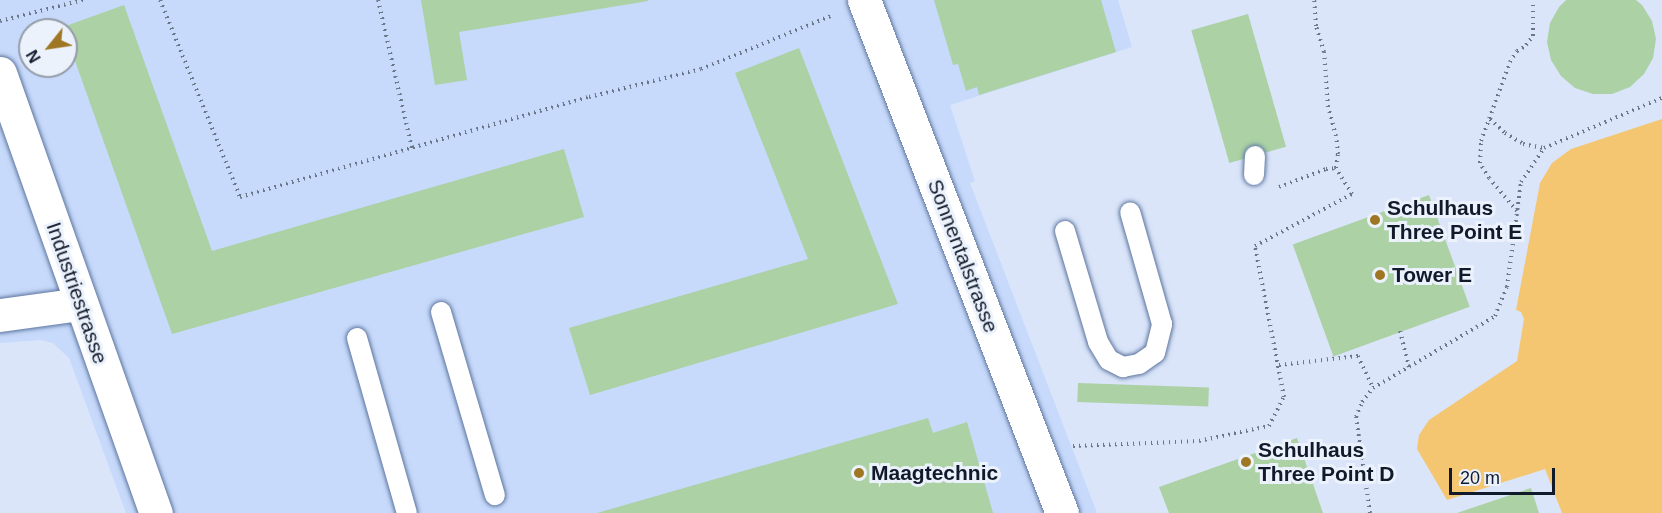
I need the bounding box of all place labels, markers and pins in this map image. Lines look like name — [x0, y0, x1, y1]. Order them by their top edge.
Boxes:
place label: Schulhaus Three Point E — [1387, 195, 1522, 245]
marker: Schulhaus Three Point E — [1368, 213, 1382, 227]
place label: Tower E — [1392, 262, 1472, 288]
marker: Tower E — [1373, 268, 1387, 282]
place label: Schulhaus Three Point D — [1258, 437, 1395, 487]
marker: Schulhaus Three Point D — [1239, 455, 1253, 469]
place label: Maagtechnic — [871, 460, 998, 486]
marker: Maagtechnic — [852, 466, 866, 480]

